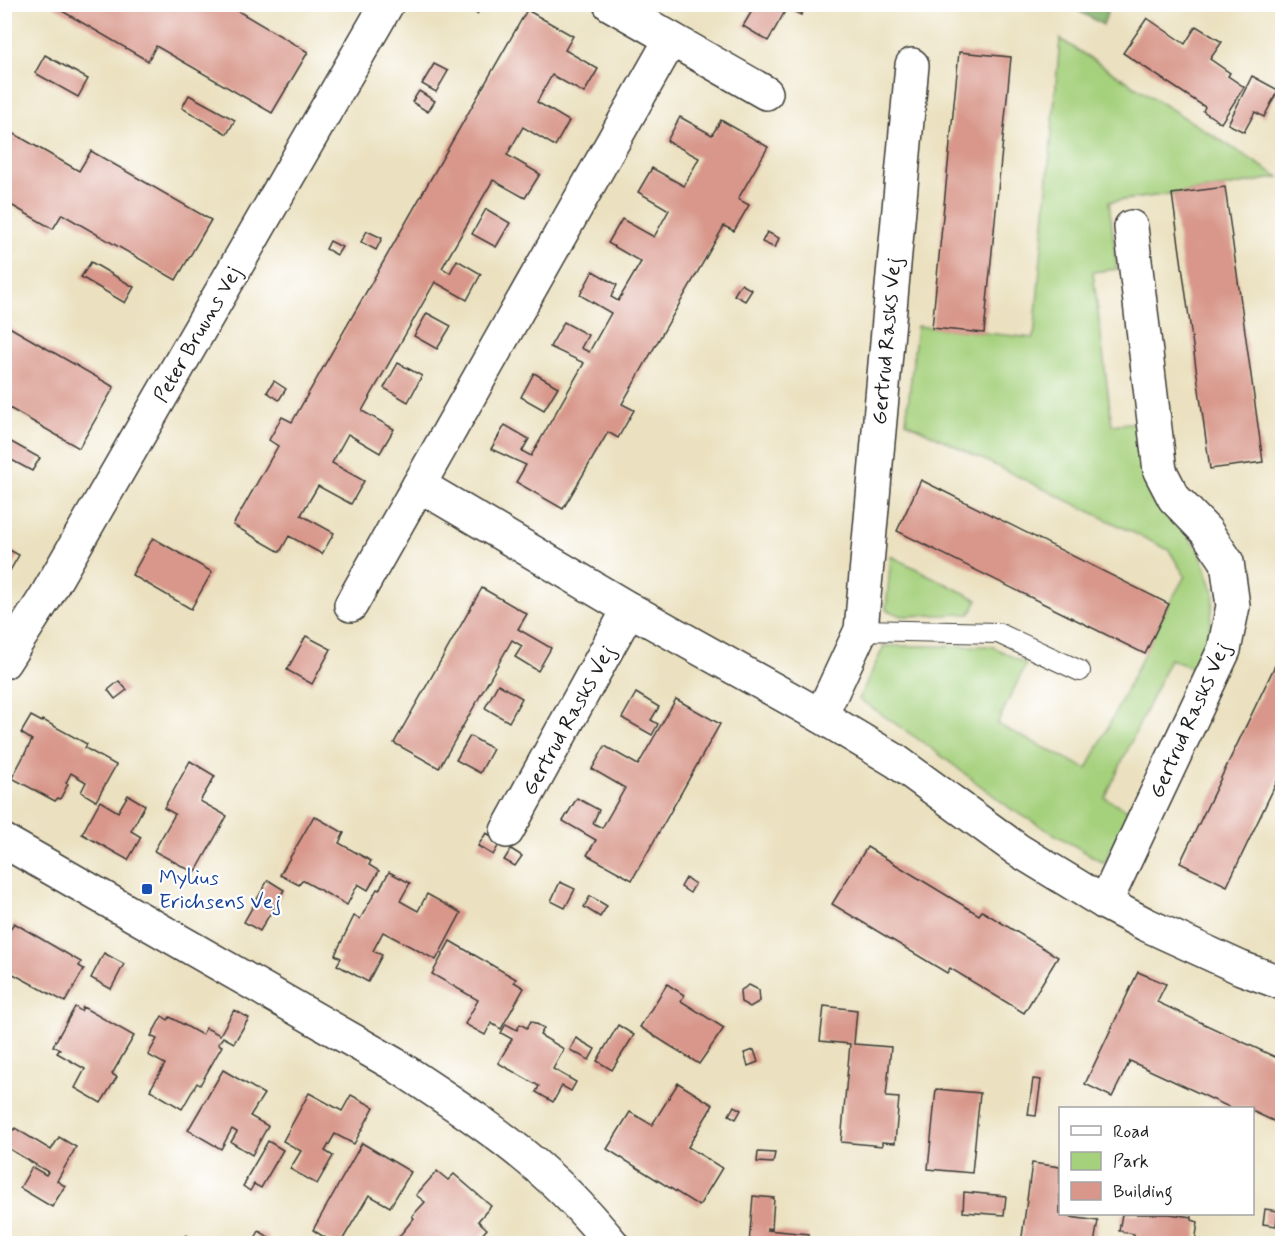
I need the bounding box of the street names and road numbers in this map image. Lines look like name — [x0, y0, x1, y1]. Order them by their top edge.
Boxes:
street label: Gertrud Rasks Vej — [866, 256, 908, 426]
street label: Peter Bruuns Vej — [148, 261, 248, 408]
street label: Gertrud Rasks Vej — [1143, 638, 1237, 803]
street label: Gertrud Rasks Vej — [516, 640, 622, 801]

